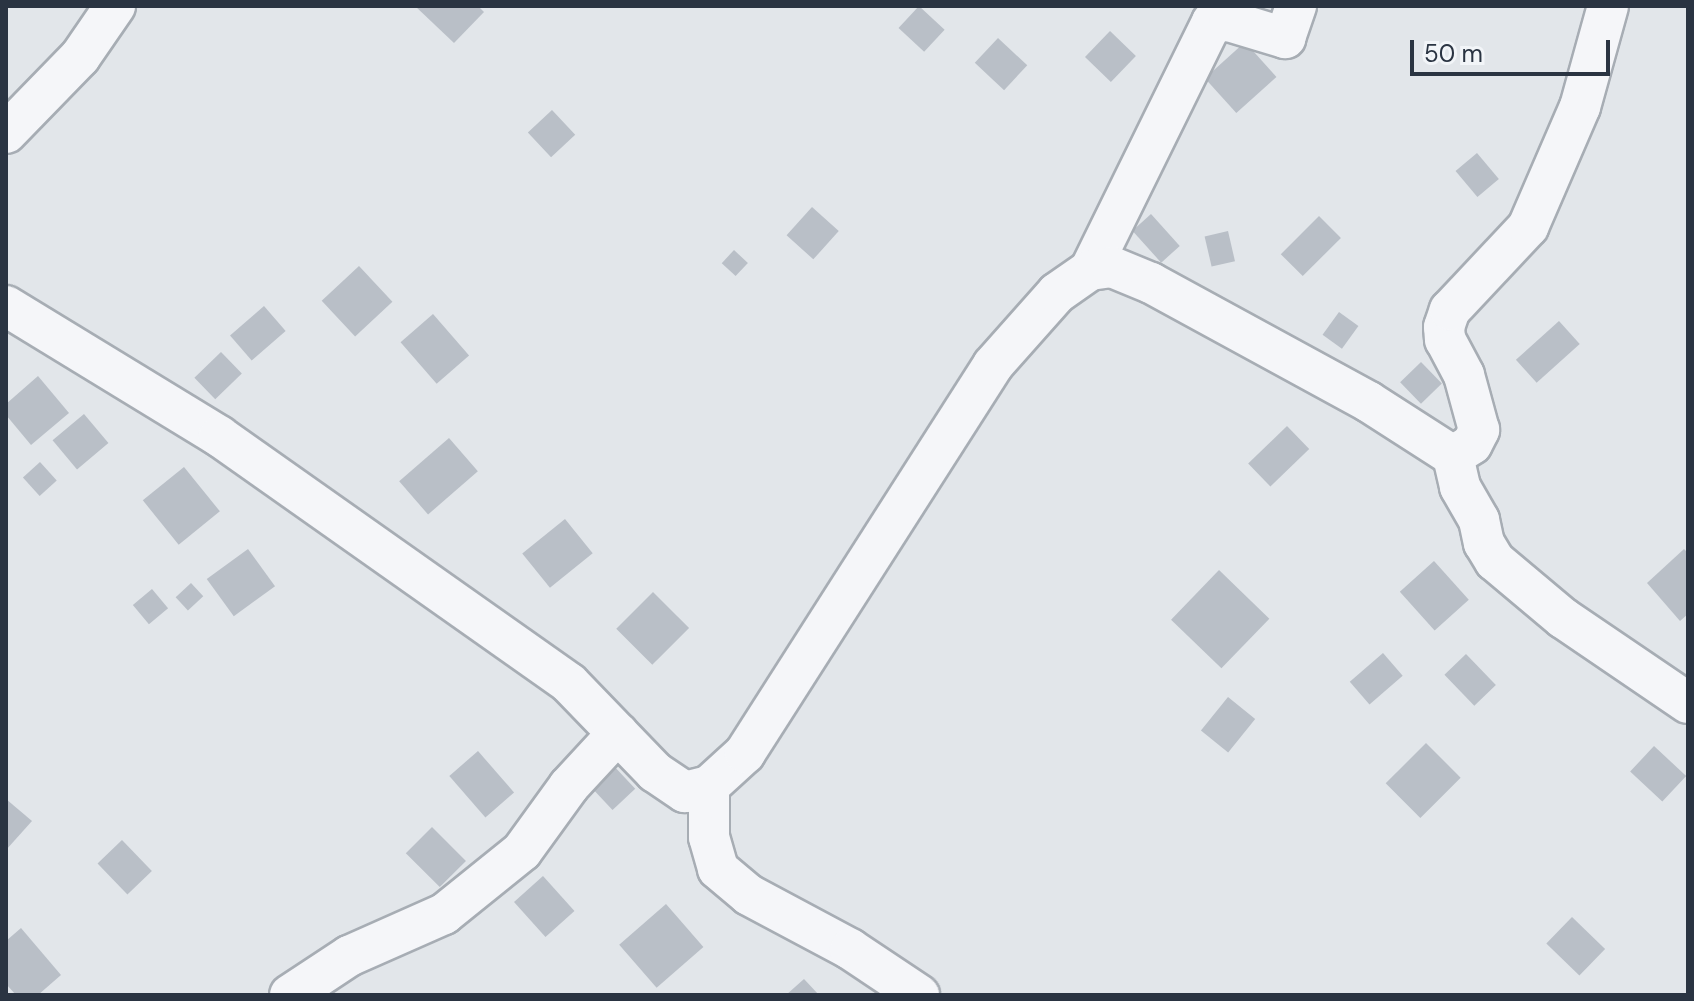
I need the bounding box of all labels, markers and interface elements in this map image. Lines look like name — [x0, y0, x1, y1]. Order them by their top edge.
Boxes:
scale bar — [1414, 24, 1614, 74]
text: 50 m — [1424, 38, 1483, 69]

